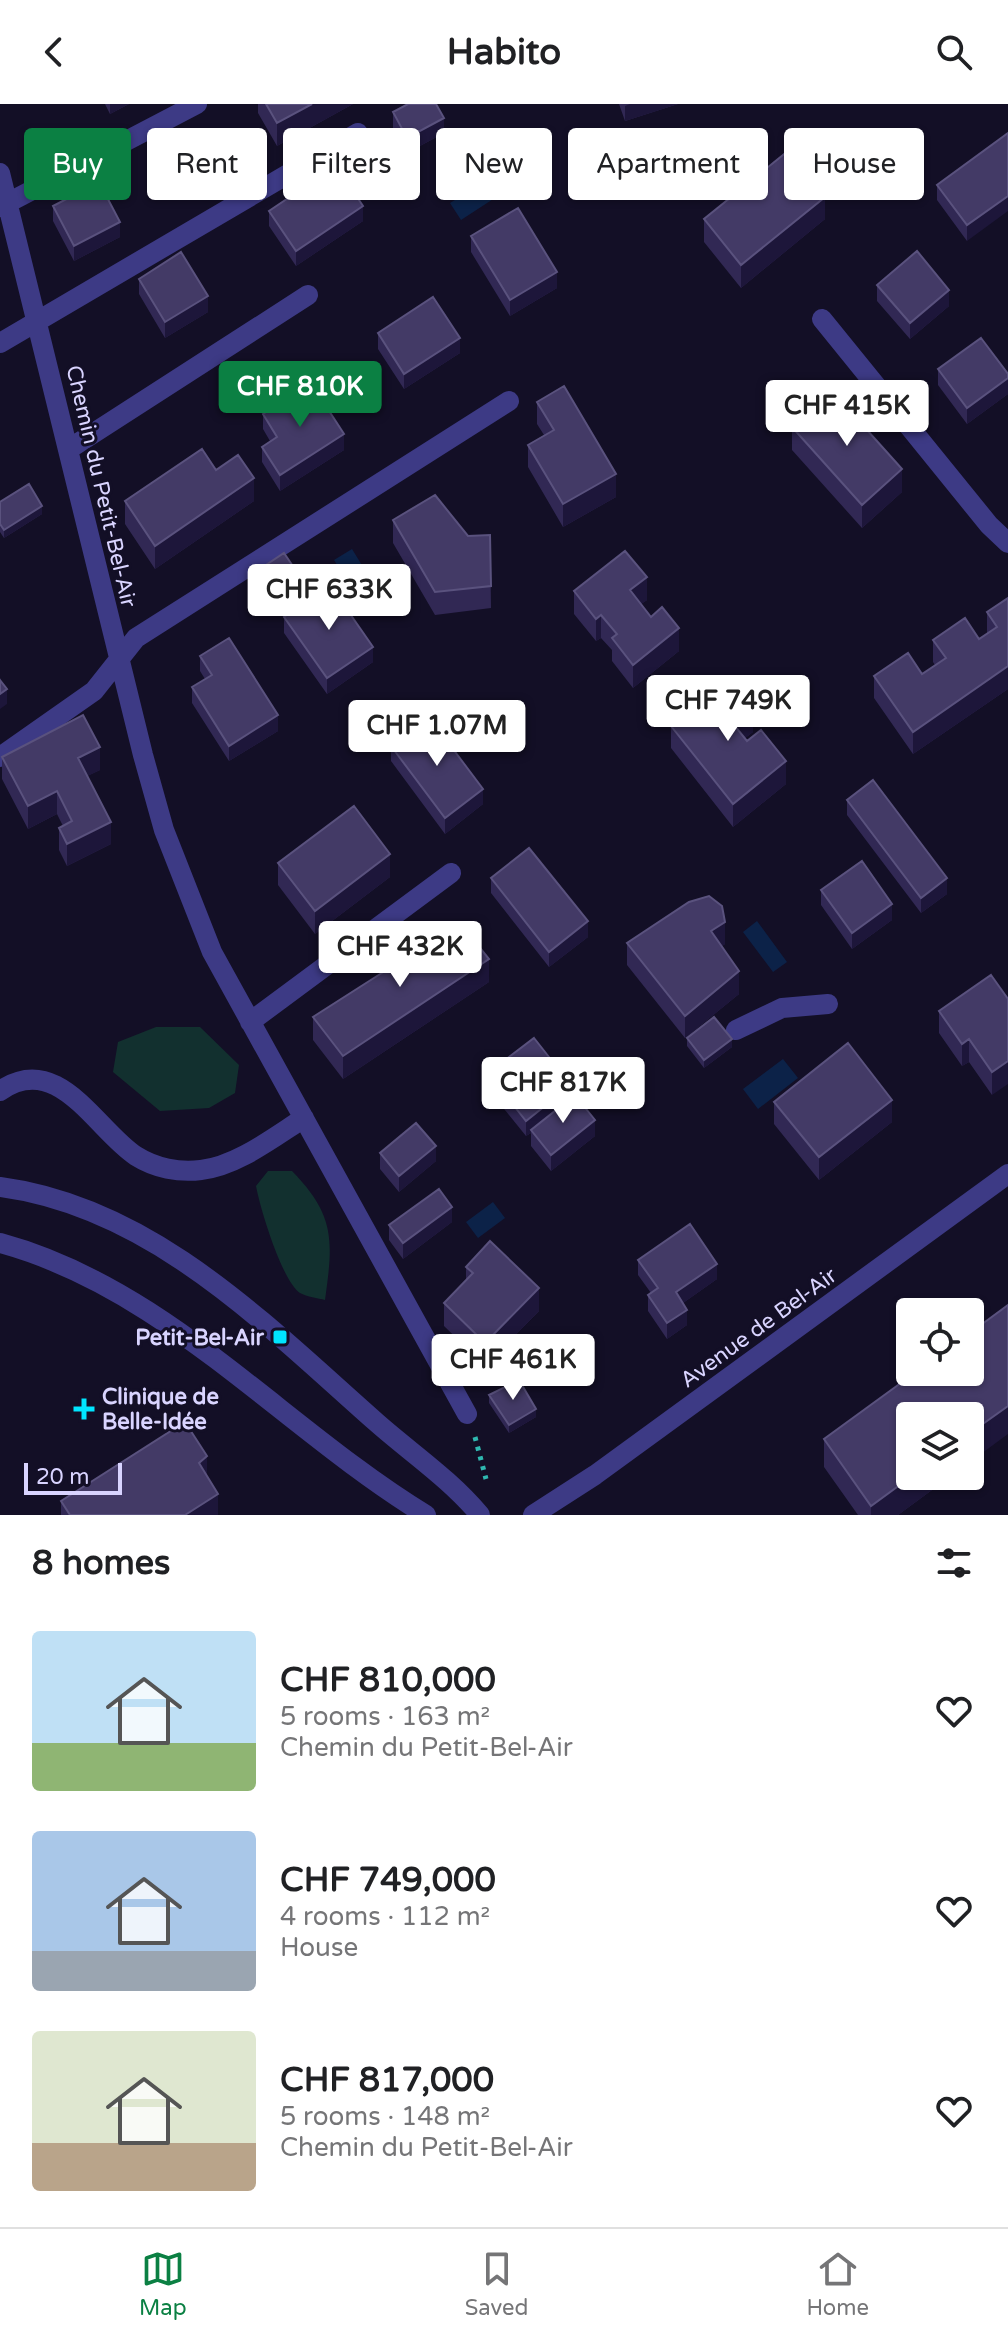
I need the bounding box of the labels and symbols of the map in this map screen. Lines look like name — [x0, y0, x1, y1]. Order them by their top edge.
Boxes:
pin: CHF 810K — [217, 361, 383, 429]
street label: Chemin du Petit-Bel-Air — [60, 363, 142, 610]
pin: CHF 415K — [764, 380, 930, 448]
pin: CHF 633K — [246, 564, 412, 632]
pin: CHF 749K — [645, 675, 811, 743]
pin: CHF 1.07M — [345, 700, 529, 768]
pin: CHF 432K — [317, 921, 483, 989]
pin: CHF 817K — [480, 1057, 646, 1125]
street label: Avenue de Bel-Air — [675, 1262, 842, 1393]
place label: Petit-Bel-Air — [135, 1325, 265, 1351]
marker: Petit-Bel-Air — [271, 1328, 289, 1346]
pin: CHF 461K — [430, 1334, 596, 1402]
place label: Clinique de Belle-Idée — [102, 1384, 219, 1435]
marker: Clinique de Belle-Idée — [73, 1398, 95, 1420]
scale bar — [24, 1459, 122, 1495]

